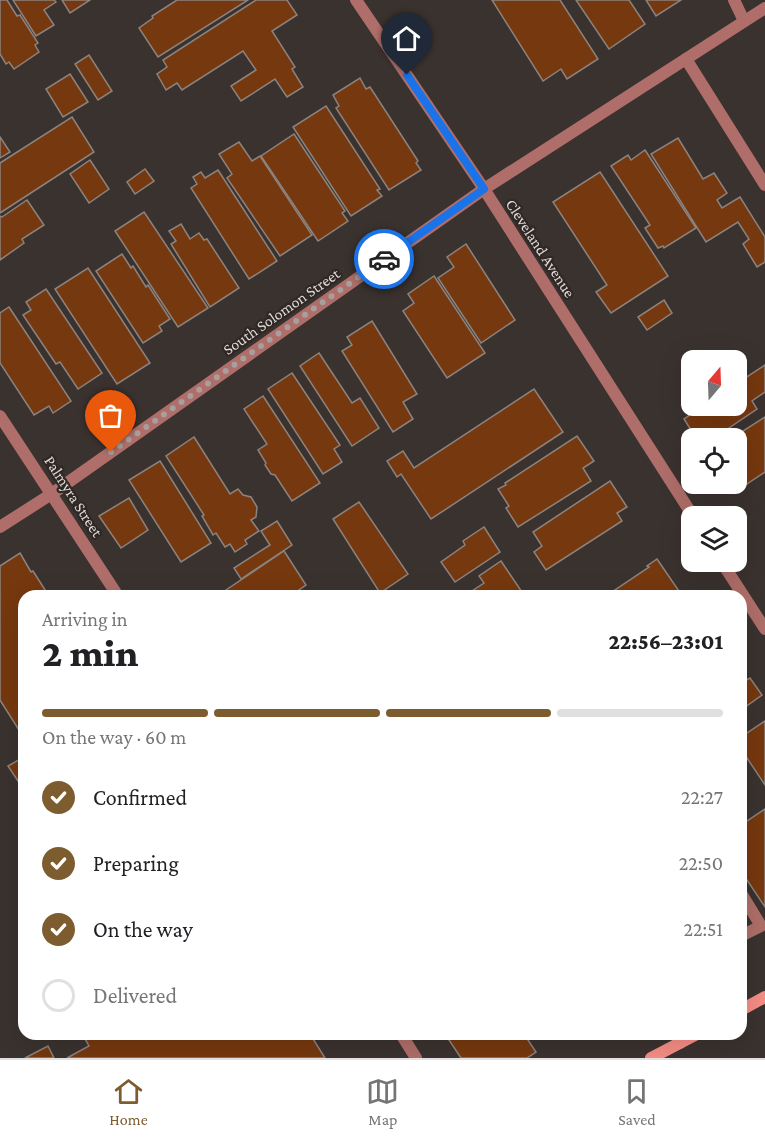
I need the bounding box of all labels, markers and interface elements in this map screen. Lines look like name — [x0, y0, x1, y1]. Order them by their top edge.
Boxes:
pin — [381, 13, 432, 75]
icon: home — [390, 22, 423, 55]
street label: Cleveland Avenue — [503, 196, 579, 301]
courier — [354, 229, 414, 289]
icon: car — [368, 243, 401, 276]
street label: South Solomon Street — [220, 264, 343, 358]
north arrow — [681, 350, 747, 416]
map controls — [681, 350, 747, 572]
pin — [85, 390, 136, 452]
icon: bag — [94, 399, 127, 432]
button: locate — [681, 428, 747, 494]
street label: Palmyra Street — [40, 453, 106, 541]
button: layers — [681, 506, 747, 572]
text: Arriving in — [42, 608, 127, 630]
text: 22:56–23:01 — [608, 629, 723, 654]
text: 2 min — [42, 631, 138, 674]
text: On the way · 60 m — [42, 726, 186, 748]
icon: check — [42, 781, 75, 814]
text: Confirmed — [93, 785, 187, 810]
text: 22:27 — [681, 786, 723, 808]
icon: check — [42, 847, 75, 880]
text: Preparing — [93, 851, 179, 876]
text: 22:50 — [679, 852, 723, 874]
icon: check — [42, 913, 75, 946]
text: On the way — [93, 917, 193, 942]
text: 22:51 — [683, 918, 723, 940]
text: Delivered — [93, 983, 177, 1008]
tab: Home — [109, 1075, 148, 1128]
tab: Map — [366, 1075, 399, 1128]
tab: Saved — [618, 1075, 656, 1128]

